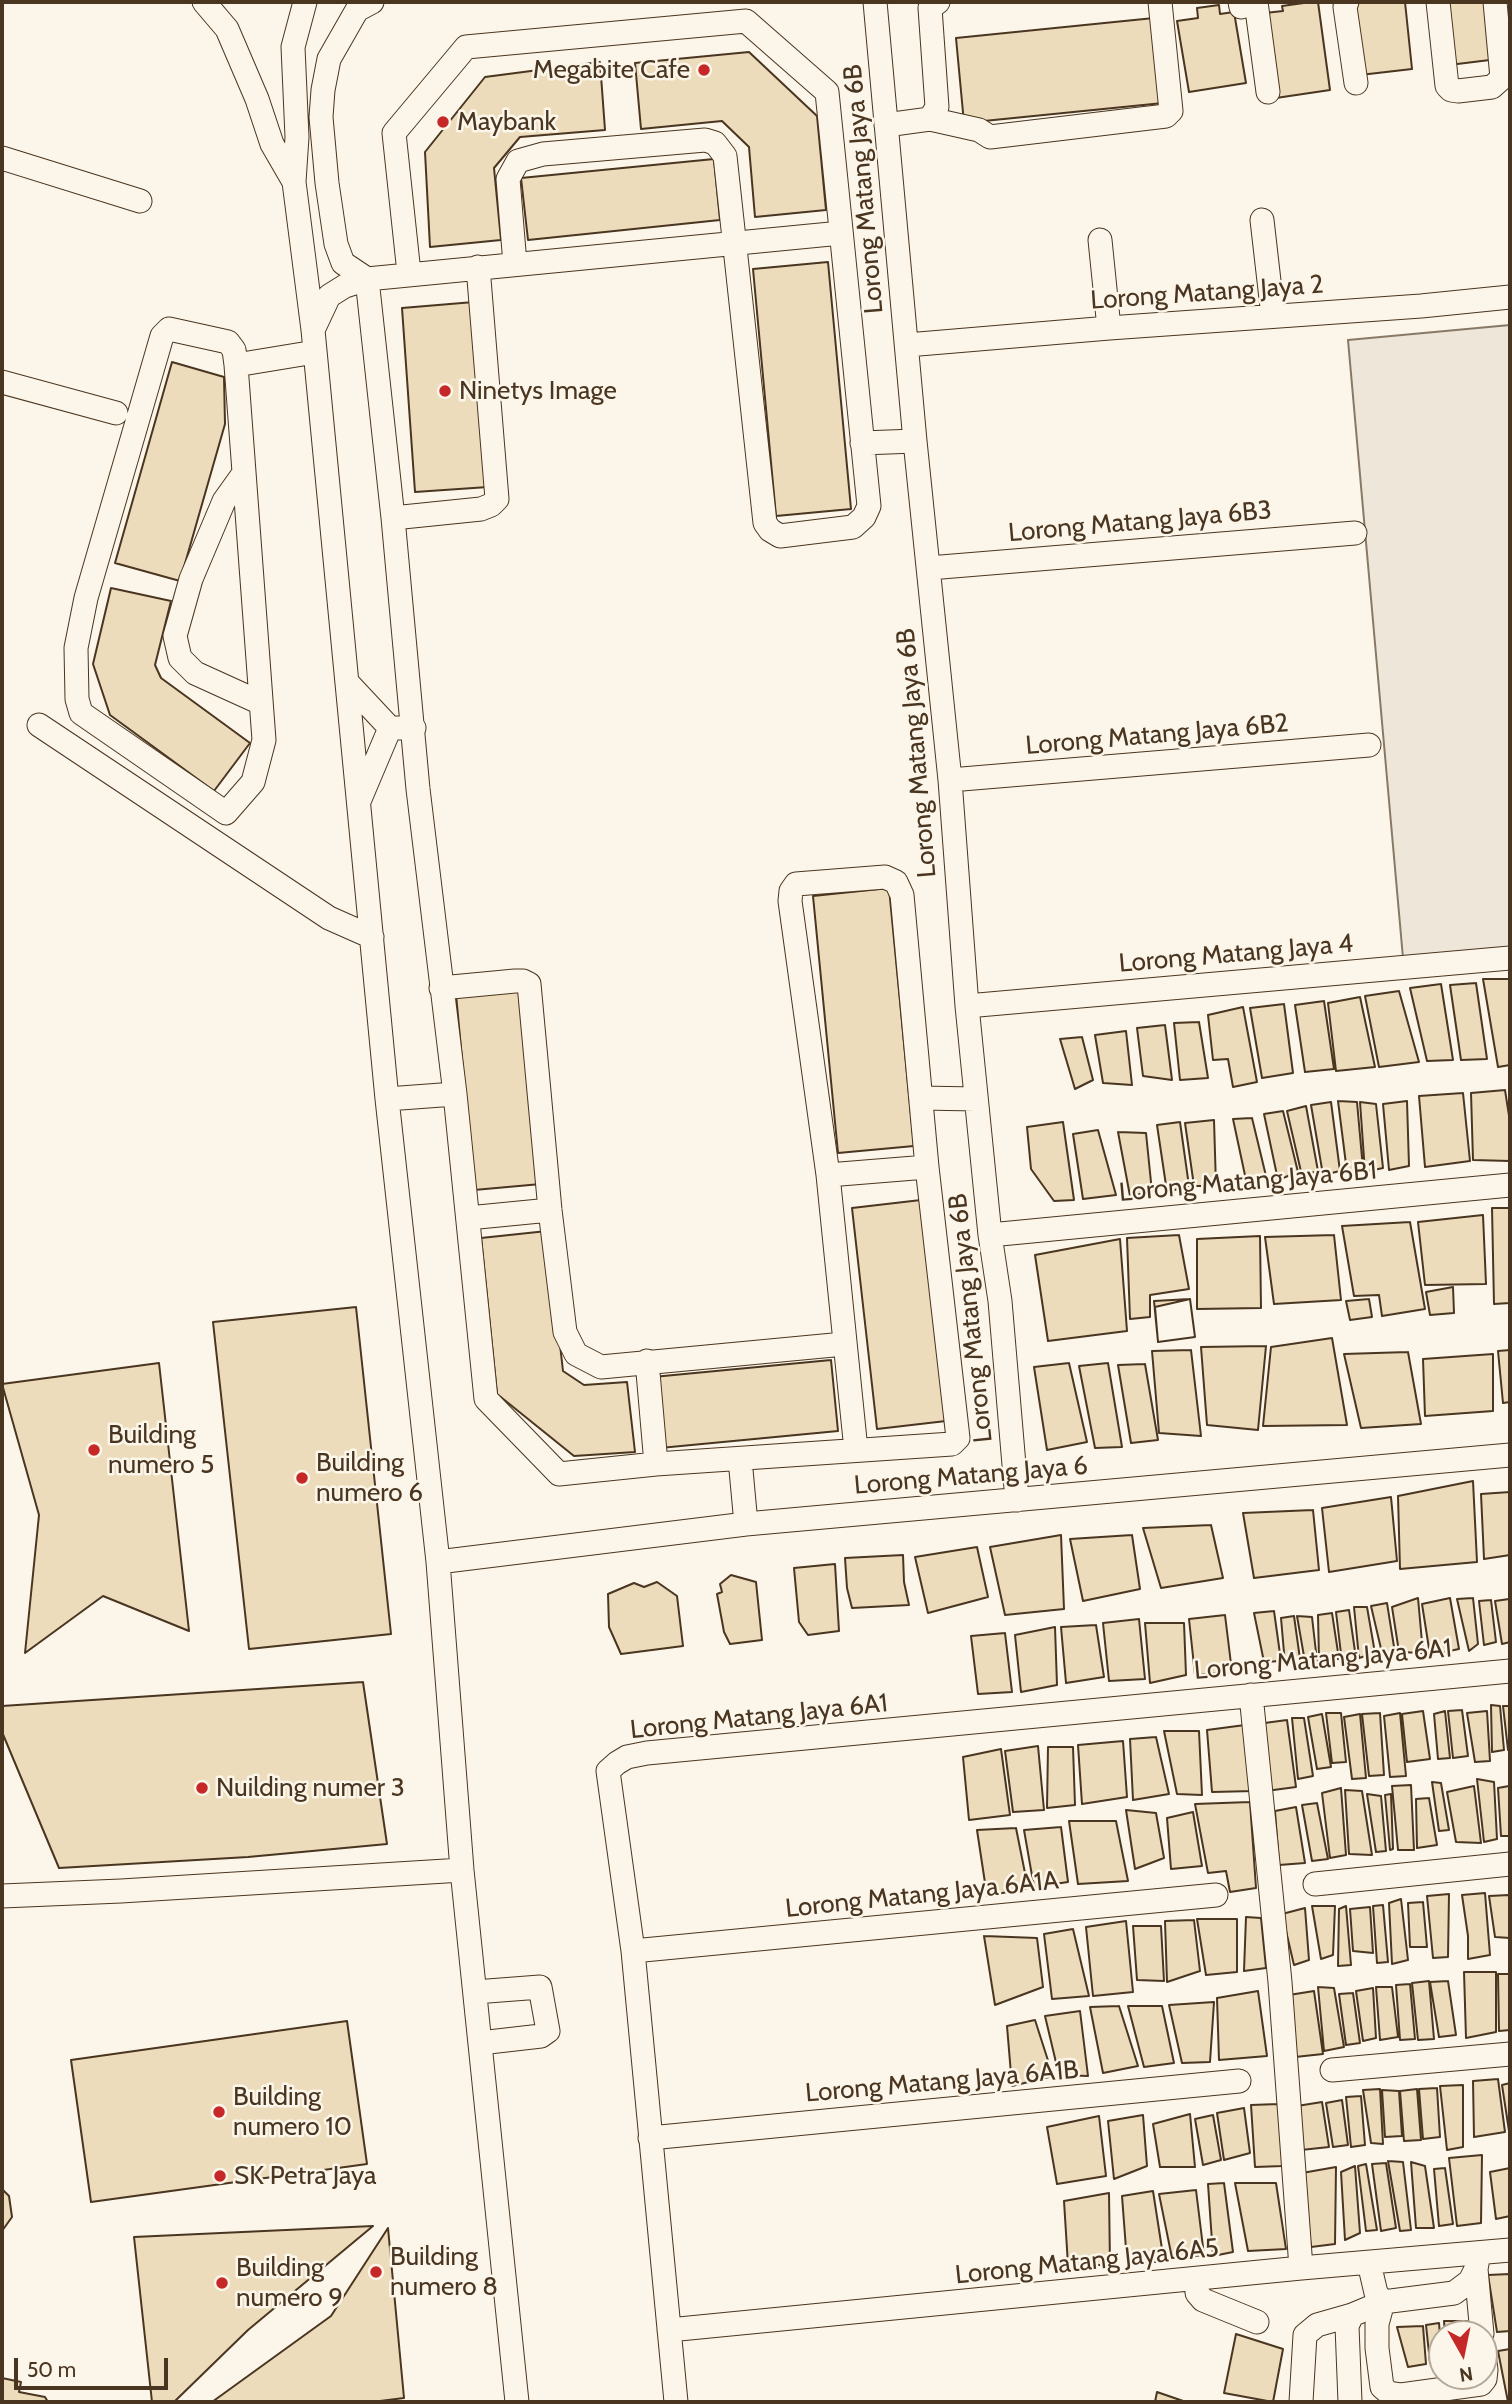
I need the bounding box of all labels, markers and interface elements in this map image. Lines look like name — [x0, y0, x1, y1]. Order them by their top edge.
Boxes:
place label: Megabite Cafe — [533, 54, 690, 86]
marker: Megabite Cafe — [696, 62, 712, 78]
street label: Lorong Matang Jaya 6B — [838, 63, 890, 315]
place label: Maybank — [457, 106, 556, 138]
marker: Maybank — [435, 114, 451, 130]
street label: Lorong Matang Jaya 2 — [1089, 269, 1325, 317]
place label: Ninetys Image — [459, 375, 617, 407]
marker: Ninetys Image — [437, 383, 453, 399]
street label: Lorong Matang Jaya 6B3 — [1007, 495, 1273, 549]
street label: Lorong Matang Jaya 6B — [891, 627, 943, 879]
street label: Lorong Matang Jaya 6B2 — [1024, 708, 1290, 762]
street label: Lorong Matang Jaya 4 — [1118, 928, 1354, 980]
street label: Lorong Matang Jaya 6B1 — [1118, 1155, 1378, 1209]
street label: Lorong Matang Jaya 6B — [942, 1192, 1000, 1444]
place label: Building numero 5 — [108, 1419, 214, 1480]
marker: Building numero 5 — [86, 1442, 102, 1458]
place label: Building numero 6 — [316, 1447, 423, 1508]
street label: Lorong Matang Jaya 6 — [853, 1450, 1089, 1502]
marker: Building numero 6 — [294, 1470, 310, 1486]
street label: Lorong Matang Jaya 6A1 — [1193, 1633, 1453, 1687]
street label: Lorong Matang Jaya 6A1 — [629, 1688, 889, 1746]
place label: Nuilding numer 3 — [216, 1772, 405, 1804]
marker: Nuilding numer 3 — [194, 1780, 210, 1796]
street label: Lorong Matang Jaya 6A1A — [784, 1865, 1060, 1925]
street label: Lorong Matang Jaya 6A1B — [804, 2055, 1080, 2109]
place label: Building numero 10 — [233, 2081, 352, 2142]
marker: Building numero 10 — [211, 2104, 227, 2120]
place label: SK Petra Jaya — [234, 2160, 377, 2192]
marker: SK Petra Jaya — [212, 2168, 228, 2184]
street label: Lorong Matang Jaya 6A5 — [954, 2233, 1220, 2291]
place label: Building numero 8 — [390, 2241, 498, 2302]
place label: Building numero 9 — [236, 2252, 343, 2314]
marker: Building numero 8 — [368, 2264, 384, 2280]
marker: Building numero 9 — [214, 2275, 230, 2291]
north arrow — [1428, 2320, 1498, 2390]
scale bar — [18, 2344, 172, 2388]
text: 50 m — [27, 2357, 76, 2382]
text: N — [1458, 2362, 1474, 2387]

